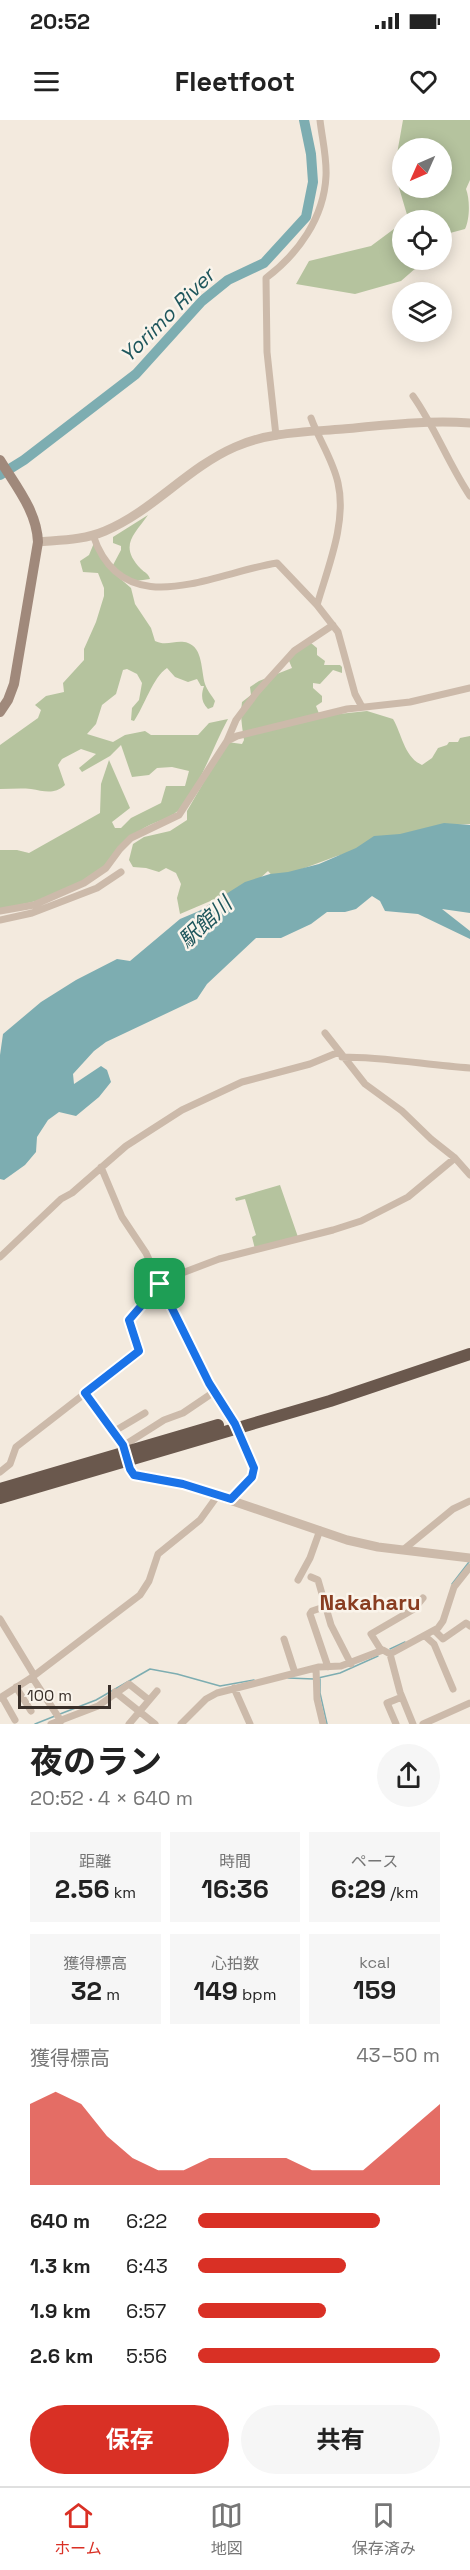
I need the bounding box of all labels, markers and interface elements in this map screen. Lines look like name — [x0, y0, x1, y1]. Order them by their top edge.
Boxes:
text: 20:52 — [30, 7, 90, 35]
text: Fleetfoot — [175, 64, 295, 99]
icon: menu — [30, 65, 63, 98]
icon: heart — [407, 65, 440, 98]
north arrow — [392, 138, 452, 198]
map controls — [392, 138, 452, 342]
button: locate — [392, 210, 452, 270]
water label: Yorimo River — [114, 260, 222, 368]
button: layers — [392, 282, 452, 342]
water label: 駅館川 — [173, 889, 239, 953]
pin — [134, 1258, 185, 1309]
icon: arrive — [143, 1267, 176, 1300]
district label: Nakaharu — [320, 1588, 420, 1616]
scale bar — [18, 1682, 111, 1710]
text: 100 m — [27, 1685, 72, 1706]
text: 夜のラン — [30, 1741, 162, 1783]
button: share — [377, 1744, 440, 1807]
text: 20:52 · 4 × 640 m — [30, 1785, 193, 1811]
text: 距離 — [79, 1851, 111, 1872]
text: 時間 — [219, 1851, 251, 1872]
text: ペース — [351, 1851, 398, 1872]
text: 2.56 — [55, 1872, 110, 1906]
text: 16:36 — [201, 1872, 269, 1906]
text: 6:29 — [331, 1872, 386, 1906]
text: km — [110, 1882, 136, 1903]
text: /km — [386, 1882, 418, 1903]
text: kcal — [359, 1952, 390, 1973]
text: 獲得標高 — [63, 1953, 127, 1974]
text: 心拍数 — [211, 1953, 259, 1974]
text: 159 — [353, 1973, 396, 2007]
text: 32 — [71, 1974, 102, 2008]
text: 149 — [194, 1974, 238, 2008]
text: m — [102, 1984, 120, 2005]
text: bpm — [238, 1984, 276, 2005]
text: 43–50 m — [356, 2042, 440, 2068]
text: 獲得標高 — [30, 2045, 110, 2071]
text: 640 m — [30, 2208, 90, 2234]
text: 6:22 — [126, 2208, 167, 2234]
text: 1.3 km — [30, 2253, 91, 2279]
text: 6:43 — [126, 2253, 168, 2279]
text: 1.9 km — [30, 2298, 91, 2324]
text: 6:57 — [126, 2298, 166, 2324]
text: 2.6 km — [30, 2343, 93, 2369]
text: 5:56 — [126, 2343, 167, 2369]
button: 保存 — [30, 2405, 229, 2474]
button: 共有 — [241, 2405, 440, 2474]
tab: ホーム — [54, 2499, 102, 2559]
tab: 地図 — [210, 2499, 243, 2559]
tab: 保存済み — [352, 2499, 416, 2559]

